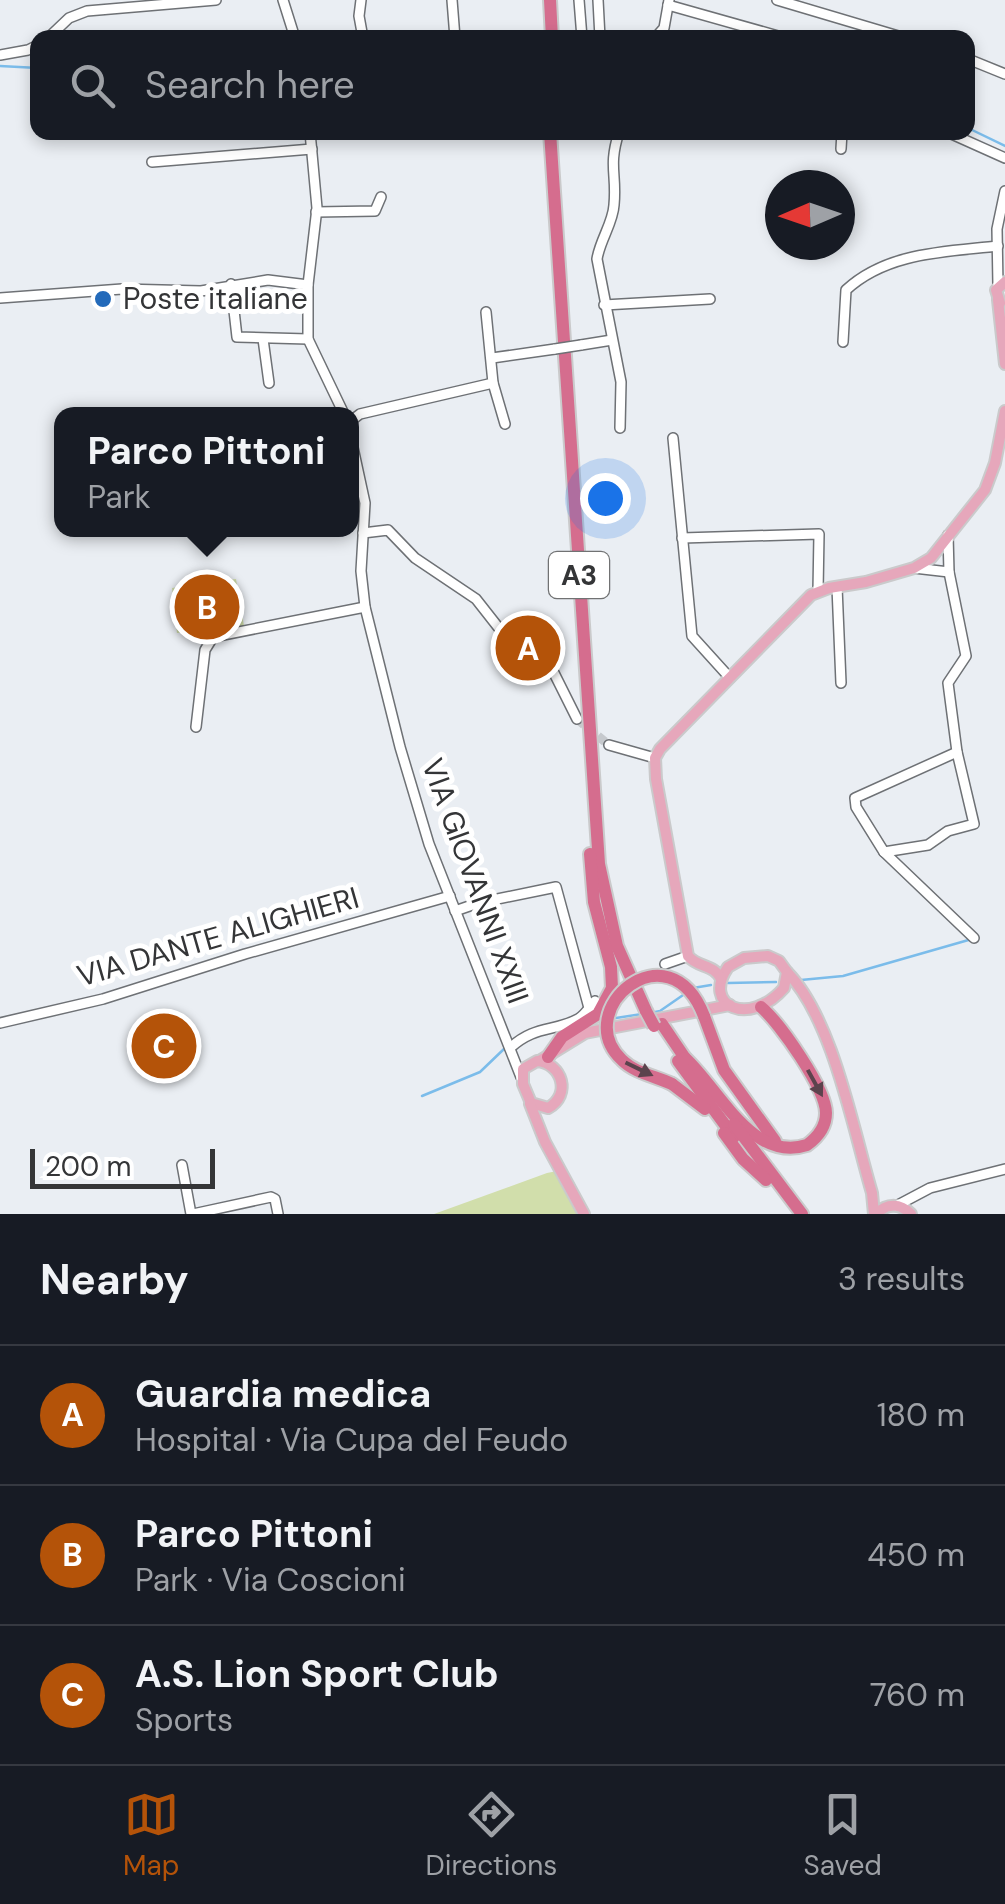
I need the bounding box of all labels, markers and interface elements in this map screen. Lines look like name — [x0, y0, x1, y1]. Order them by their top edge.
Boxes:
search box — [30, 30, 975, 140]
icon: search — [65, 58, 120, 113]
text: Search here — [145, 60, 355, 110]
north arrow — [765, 170, 855, 260]
place label: Poste italiane — [123, 279, 308, 318]
marker: Poste italiane — [92, 288, 114, 310]
popup — [54, 407, 359, 537]
text: Parco Pittoni — [88, 426, 325, 476]
your location — [580, 473, 631, 524]
text: Park — [88, 476, 151, 518]
road number: A3 — [549, 552, 609, 598]
pin: B — [174, 570, 240, 644]
pin: A — [496, 610, 560, 686]
street label: VIA GIOVANNI XXIII — [413, 753, 538, 1009]
street label: VIA DANTE ALIGHIERI — [72, 878, 363, 995]
pin: C — [132, 1008, 196, 1084]
one-way arrow — [624, 1060, 653, 1077]
one-way arrow — [805, 1069, 823, 1097]
scale bar — [30, 1144, 215, 1188]
text: 200 m — [45, 1148, 132, 1185]
text: Nearby — [40, 1252, 189, 1307]
text: 3 results — [838, 1258, 965, 1300]
text: Guardia medica — [135, 1369, 431, 1419]
text: A — [61, 1394, 84, 1436]
text: 180 m — [877, 1394, 965, 1436]
text: Hospital · Via Cupa del Feudo — [135, 1419, 568, 1461]
text: Parco Pittoni — [135, 1509, 373, 1559]
text: B — [62, 1534, 83, 1576]
text: 450 m — [867, 1534, 965, 1576]
text: Park · Via Coscioni — [135, 1559, 406, 1601]
text: A.S. Lion Sport Club — [135, 1649, 499, 1699]
text: C — [61, 1674, 84, 1716]
text: 760 m — [870, 1674, 965, 1716]
text: Sports — [135, 1699, 233, 1741]
tab: Map — [123, 1787, 179, 1884]
tab: Directions — [426, 1787, 557, 1884]
tab: Saved — [803, 1787, 882, 1884]

